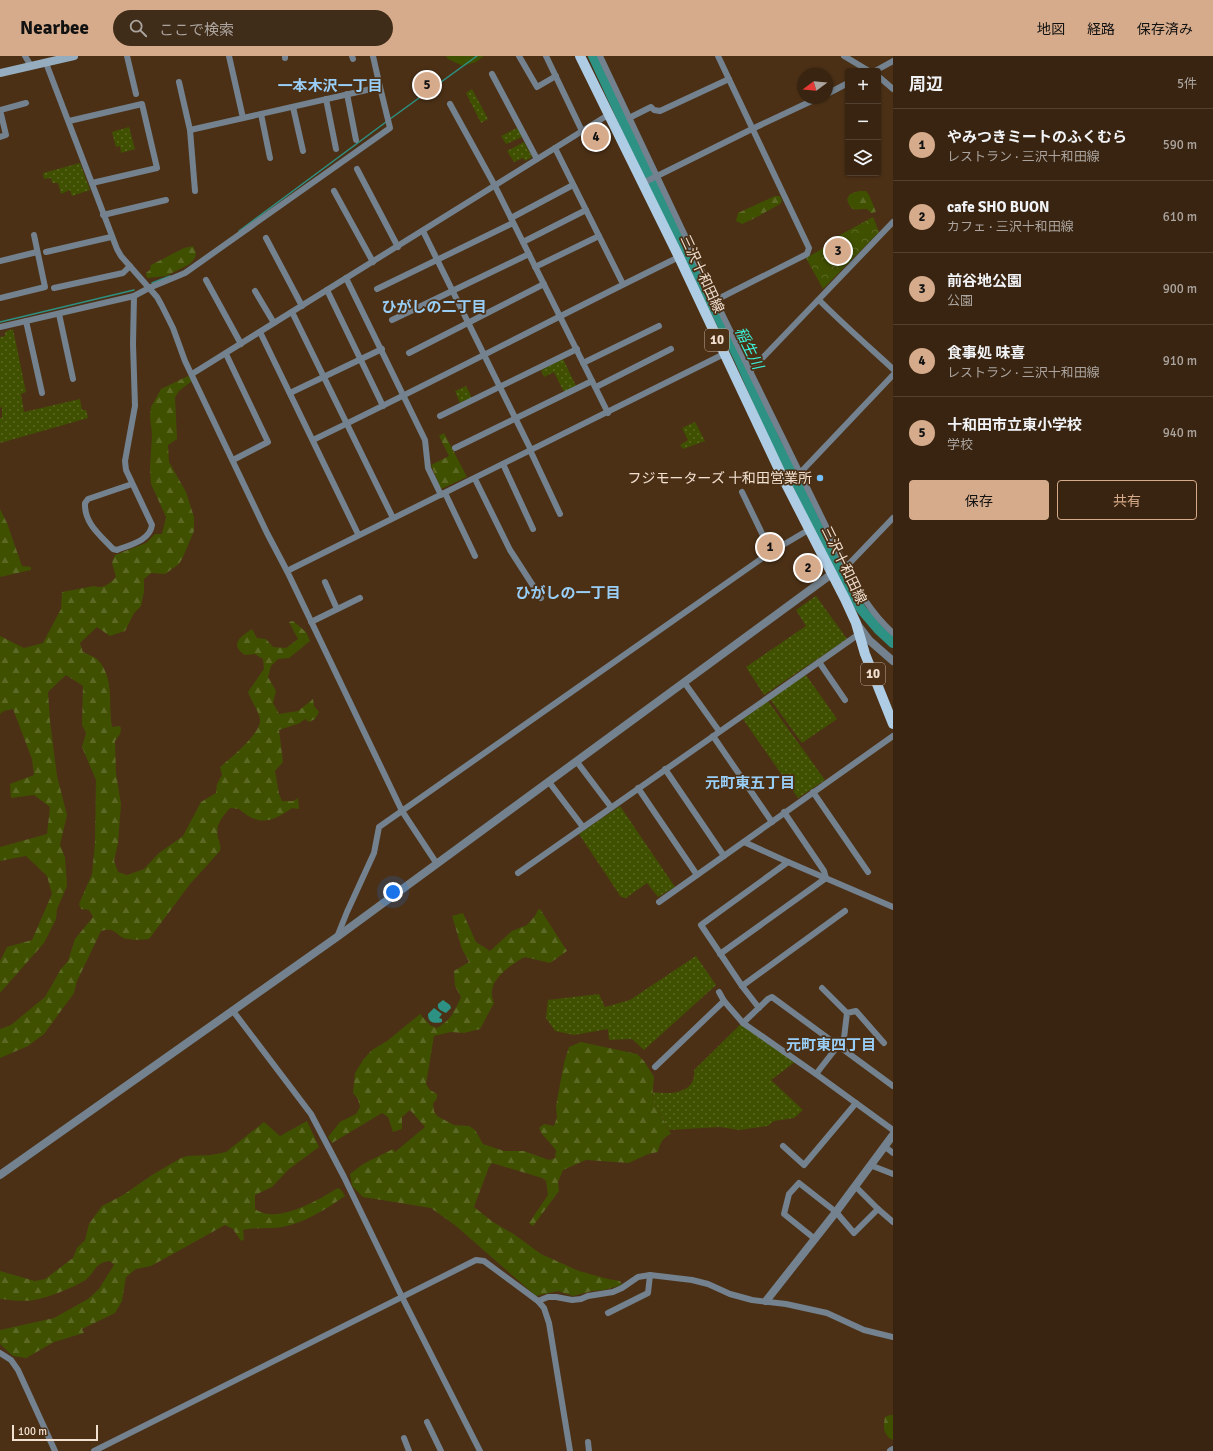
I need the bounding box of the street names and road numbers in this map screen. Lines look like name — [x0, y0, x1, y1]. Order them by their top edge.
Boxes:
street label: 三沢十和田線 — [677, 232, 727, 316]
road number: 10 — [705, 329, 729, 351]
street label: 三沢十和田線 — [818, 524, 870, 606]
road number: 10 — [861, 663, 885, 685]

